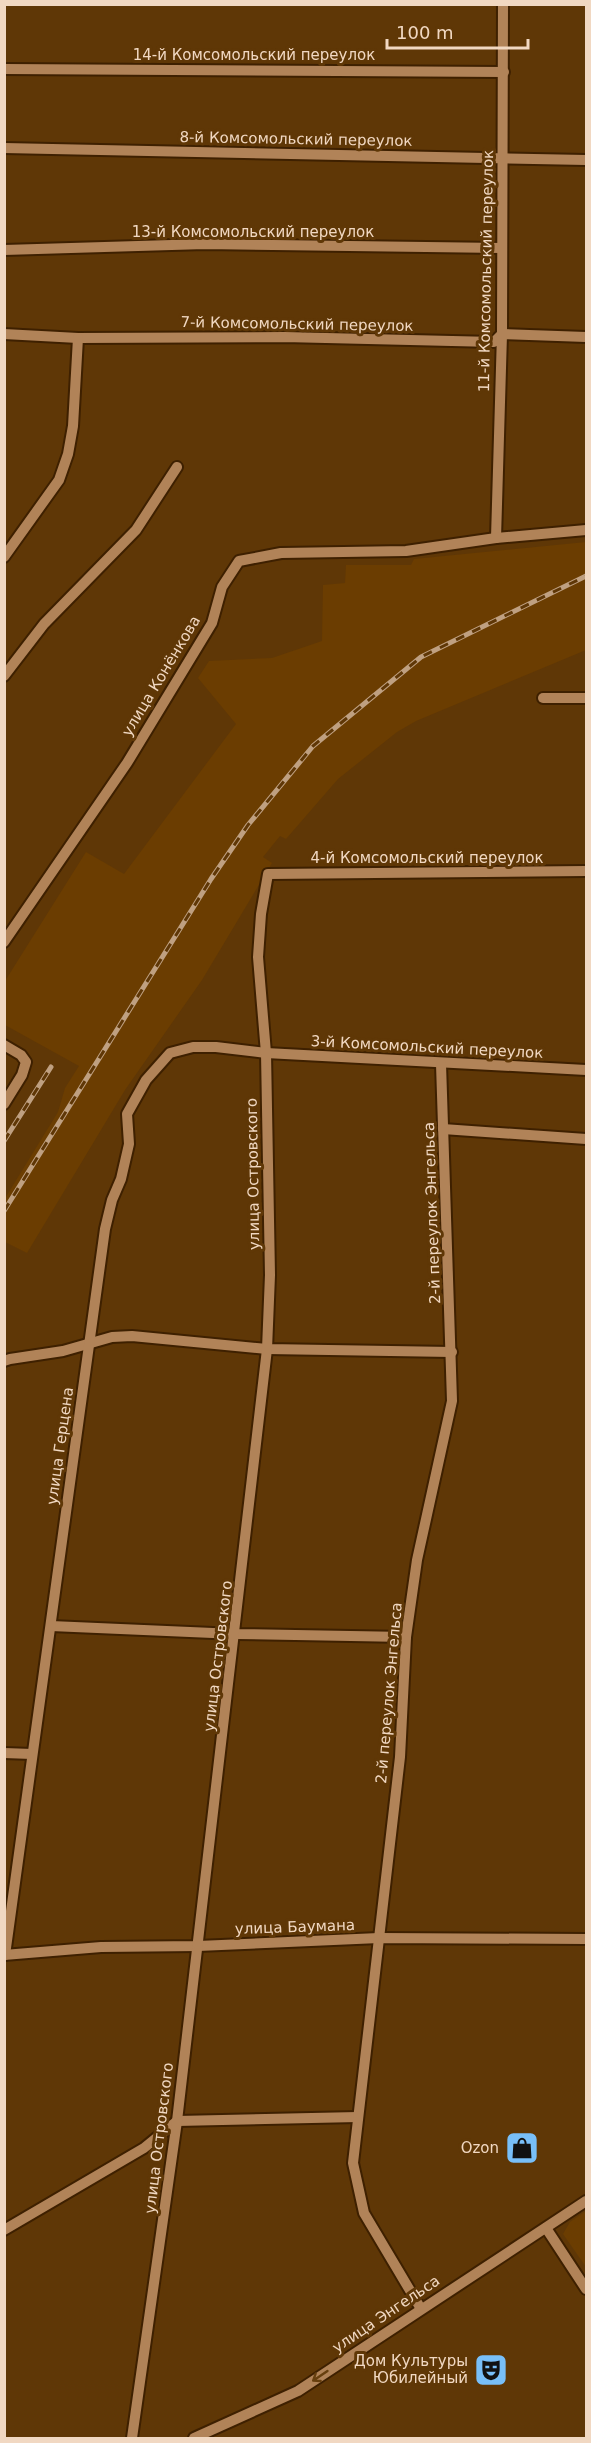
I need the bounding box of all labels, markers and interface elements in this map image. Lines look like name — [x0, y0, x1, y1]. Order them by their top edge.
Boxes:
scale bar — [387, 12, 528, 50]
text: 100 m — [396, 22, 454, 43]
street label: 14-й Комсомольский переулок — [133, 46, 375, 64]
street label: 8-й Комсомольский переулок — [179, 128, 413, 150]
street label: 11-й Комсомольский переулок — [475, 150, 497, 392]
street label: 13-й Комсомольский переулок — [132, 223, 374, 241]
street label: 7-й Комсомольский переулок — [180, 313, 414, 335]
street label: улица Конёнкова — [118, 613, 204, 739]
street label: 4-й Комсомольский переулок — [310, 849, 544, 867]
street label: 3-й Комсомольский переулок — [310, 1032, 544, 1062]
street label: улица Островского — [243, 1098, 263, 1250]
street label: 2-й переулок Энгельса — [420, 1122, 444, 1304]
street label: улица Герцена — [43, 1386, 77, 1506]
street label: улица Островского — [200, 1579, 236, 1733]
street label: 2-й переулок Энгельса — [372, 1602, 406, 1784]
street label: улица Баумана — [235, 1916, 355, 1938]
street label: улица Островского — [141, 2061, 177, 2215]
shop icon: Ozon — [504, 2130, 540, 2166]
place label: Ozon — [461, 2139, 499, 2157]
street label: улица Энгельса — [329, 2271, 443, 2357]
place label: Дом Культуры Юбилейный — [354, 2352, 468, 2387]
theatre icon: Дом Культуры Юбилейный — [473, 2352, 509, 2388]
one-way arrow — [312, 2371, 329, 2383]

